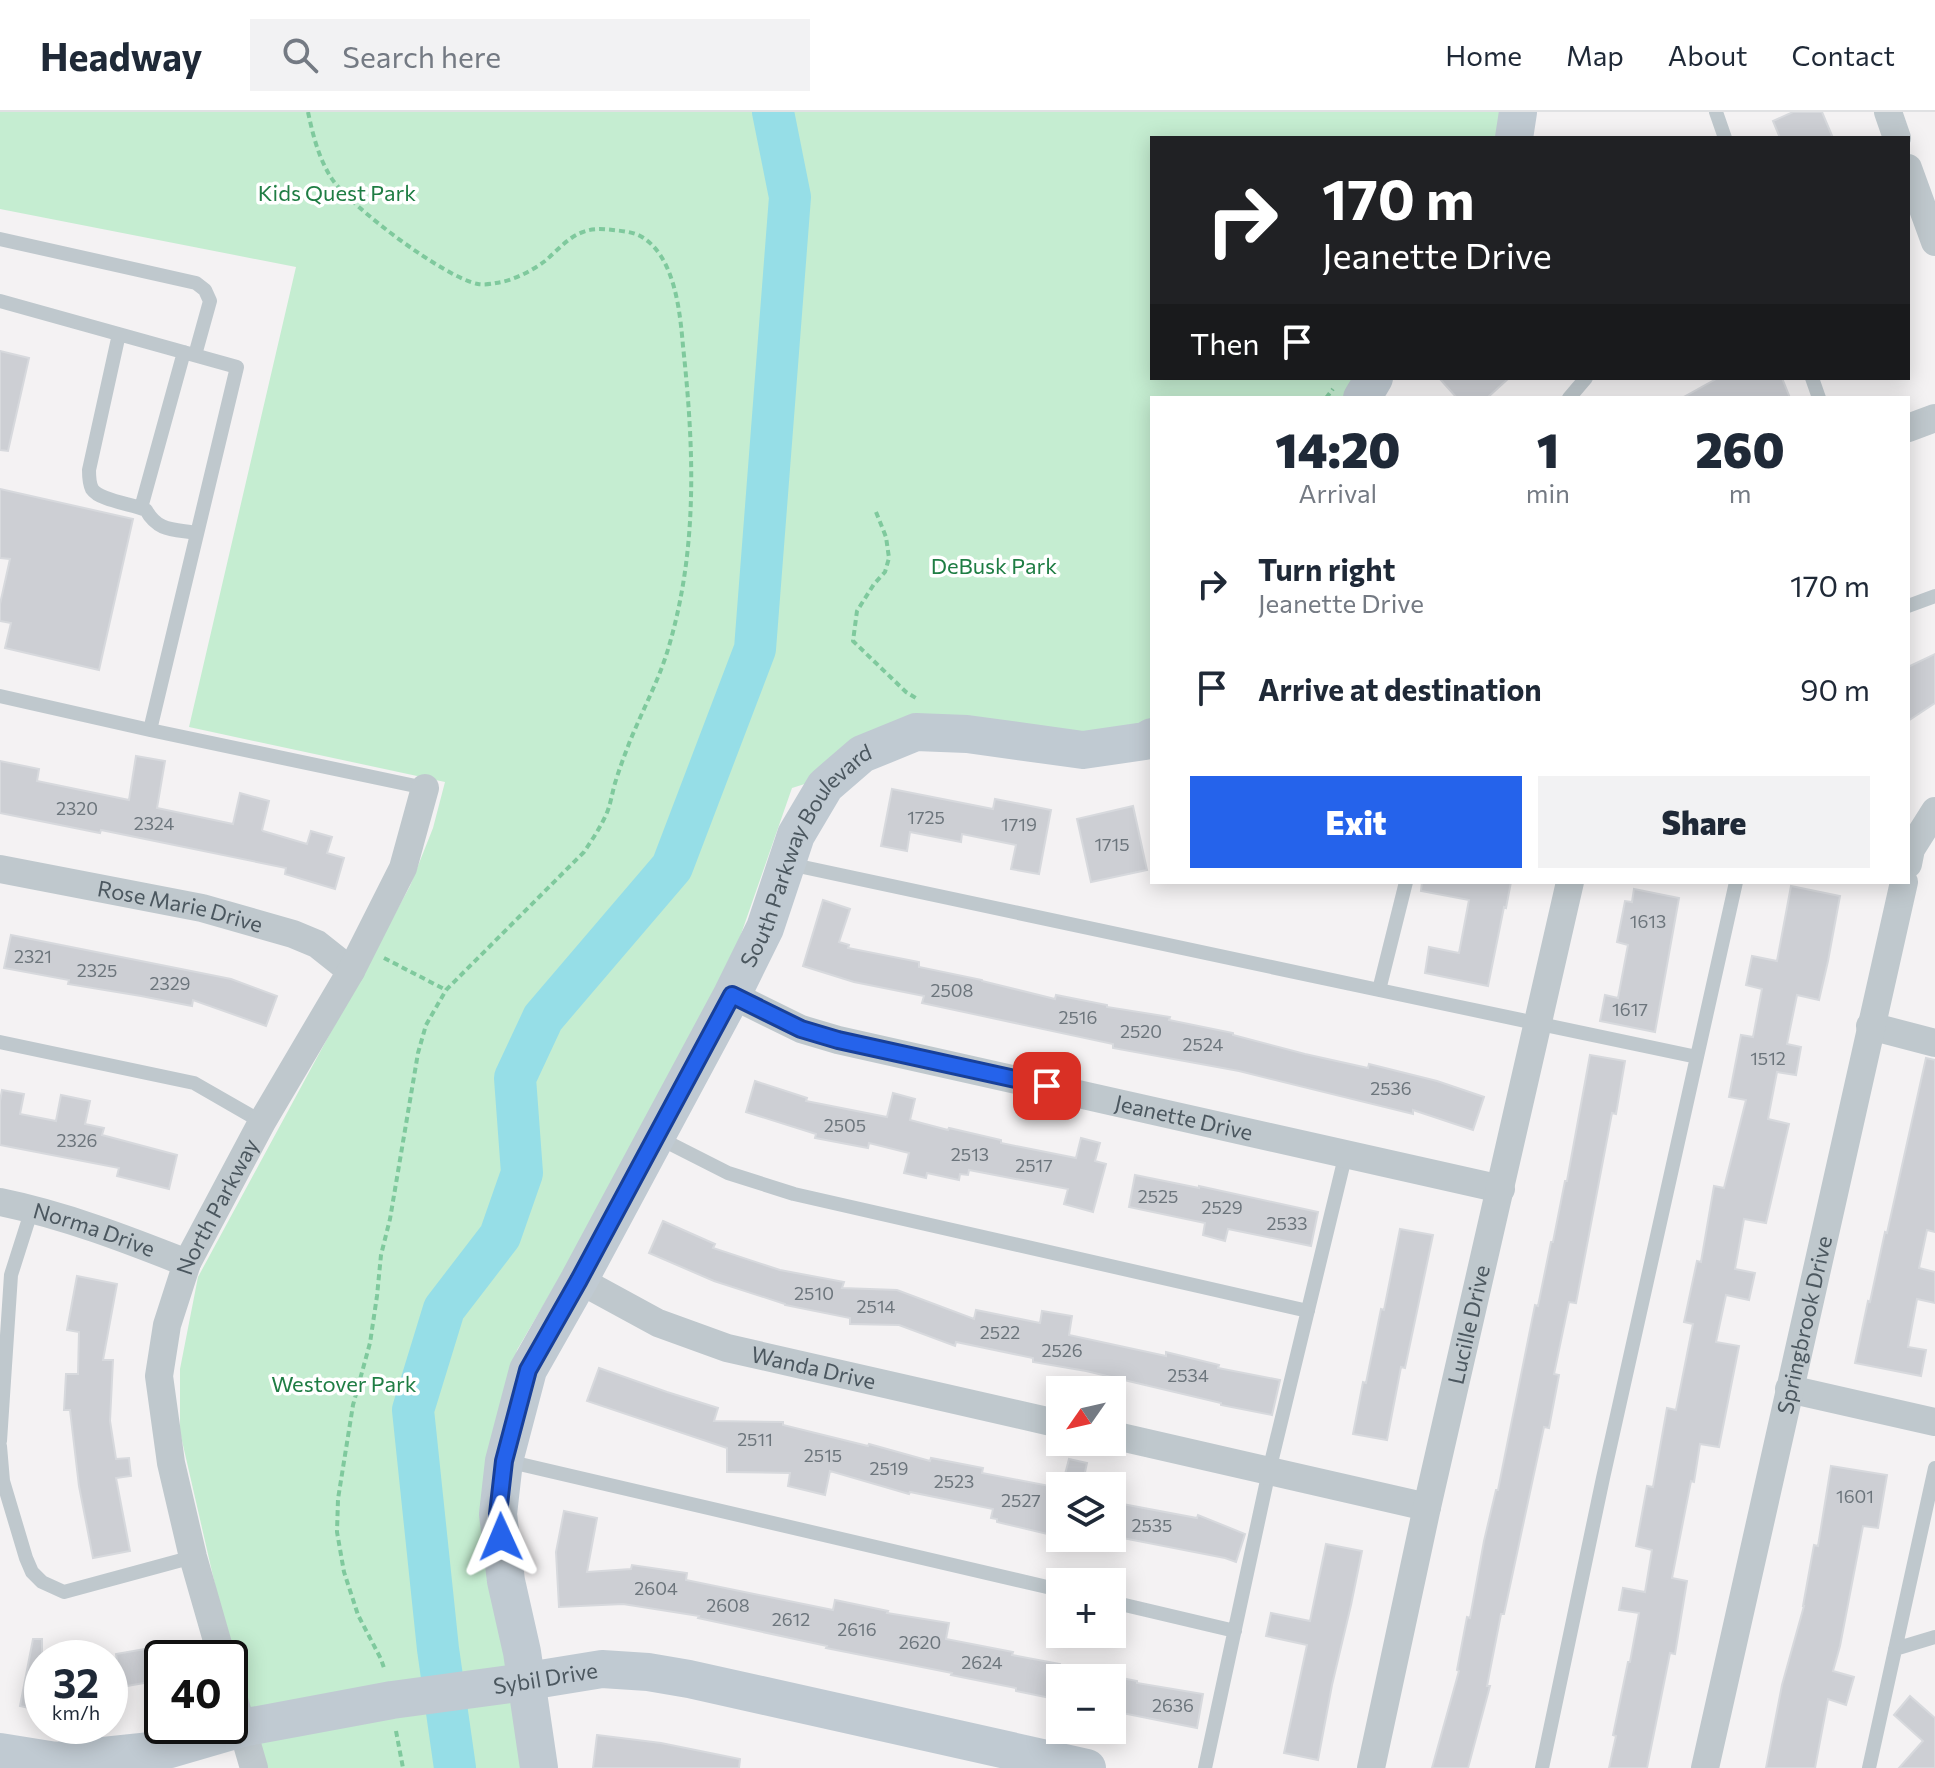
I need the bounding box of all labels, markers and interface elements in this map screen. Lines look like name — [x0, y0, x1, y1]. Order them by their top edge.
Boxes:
search box — [250, 19, 810, 91]
text: Headway — [40, 32, 202, 79]
icon: search — [278, 33, 322, 77]
text: Search here — [342, 37, 501, 74]
text: Home — [1445, 38, 1522, 72]
text: Map — [1566, 38, 1624, 72]
text: About — [1668, 38, 1748, 72]
text: Contact — [1792, 38, 1895, 72]
text: 170 m — [1322, 163, 1475, 232]
icon: right — [1190, 168, 1294, 272]
park label: Kids Quest Park — [258, 179, 416, 206]
text: Jeanette Drive — [1322, 232, 1552, 276]
icon: arrive — [1275, 320, 1319, 364]
text: Then — [1190, 324, 1259, 361]
text: 14:20 — [1275, 419, 1400, 478]
text: 1 — [1537, 419, 1559, 478]
text: 260 — [1695, 419, 1785, 478]
text: Arrival — [1299, 477, 1377, 508]
text: min — [1526, 477, 1570, 508]
text: m — [1729, 477, 1751, 508]
text: Turn right — [1258, 550, 1395, 587]
park label: DeBusk Park — [931, 552, 1057, 579]
icon: right — [1190, 562, 1234, 606]
text: 170 m — [1790, 566, 1870, 603]
text: Jeanette Drive — [1258, 587, 1424, 618]
icon: arrive — [1190, 666, 1234, 710]
text: Arrive at destination — [1258, 670, 1542, 707]
text: 90 m — [1800, 670, 1870, 707]
street label: South Parkway Boulevard — [734, 738, 875, 971]
button: Exit — [1190, 776, 1522, 868]
button: Share — [1538, 776, 1870, 868]
house number: 2320 — [56, 797, 98, 819]
house number: 1725 — [907, 806, 945, 828]
house number: 2324 — [134, 812, 175, 834]
house number: 1719 — [1001, 813, 1037, 835]
house number: 1715 — [1094, 833, 1130, 855]
street label: Rose Marie Drive — [95, 874, 266, 938]
house number: 1613 — [1630, 910, 1666, 932]
house number: 2321 — [14, 945, 52, 967]
house number: 2325 — [77, 959, 117, 981]
house number: 2329 — [149, 972, 191, 994]
house number: 2508 — [931, 979, 974, 1001]
house number: 1617 — [1612, 998, 1648, 1020]
house number: 2516 — [1059, 1006, 1097, 1028]
house number: 2520 — [1120, 1020, 1162, 1042]
house number: 2524 — [1183, 1033, 1224, 1055]
house number: 1512 — [1750, 1047, 1786, 1069]
pin — [1013, 1052, 1081, 1120]
icon: arrive — [1025, 1064, 1069, 1108]
house number: 2536 — [1370, 1077, 1412, 1099]
street label: Jeanette Drive — [1112, 1089, 1255, 1146]
house number: 2505 — [824, 1114, 866, 1136]
house number: 2326 — [56, 1129, 98, 1151]
street label: North Parkway — [170, 1134, 264, 1278]
house number: 2513 — [951, 1143, 989, 1165]
house number: 2517 — [1015, 1154, 1053, 1176]
house number: 2525 — [1138, 1185, 1178, 1207]
street label: Norma Drive — [30, 1196, 159, 1262]
house number: 2529 — [1201, 1196, 1243, 1218]
house number: 2533 — [1267, 1212, 1307, 1234]
street label: Springbrook Drive — [1771, 1233, 1837, 1417]
street label: Lucille Drive — [1442, 1262, 1495, 1387]
house number: 2510 — [794, 1282, 834, 1304]
house number: 2514 — [857, 1295, 896, 1317]
house number: 2522 — [980, 1321, 1020, 1343]
house number: 2526 — [1041, 1339, 1083, 1361]
street label: Wanda Drive — [749, 1340, 878, 1395]
house number: 2534 — [1167, 1364, 1209, 1386]
park label: Westover Park — [271, 1370, 417, 1397]
north arrow — [1046, 1376, 1126, 1456]
map controls — [1046, 1376, 1126, 1744]
house number: 2511 — [737, 1428, 773, 1450]
house number: 2515 — [804, 1444, 842, 1466]
house number: 2519 — [870, 1457, 908, 1479]
house number: 2523 — [934, 1470, 974, 1492]
button: layers — [1046, 1472, 1126, 1552]
house number: 1601 — [1836, 1485, 1874, 1507]
house number: 2527 — [1001, 1489, 1041, 1511]
position arrow — [459, 1495, 543, 1579]
house number: 2535 — [1132, 1514, 1172, 1536]
button: + — [1046, 1568, 1126, 1648]
house number: 2604 — [634, 1577, 678, 1599]
house number: 2608 — [706, 1594, 750, 1616]
house number: 2612 — [772, 1608, 810, 1630]
house number: 2616 — [837, 1618, 877, 1640]
house number: 2620 — [899, 1631, 941, 1653]
speed limit sign: 40 — [144, 1640, 248, 1744]
house number: 2624 — [961, 1651, 1003, 1673]
street label: Sybil Drive — [492, 1656, 600, 1699]
text: 32 — [53, 1657, 99, 1706]
button: − — [1046, 1664, 1126, 1744]
house number: 2636 — [1152, 1694, 1194, 1716]
text: km/h — [52, 1700, 100, 1724]

